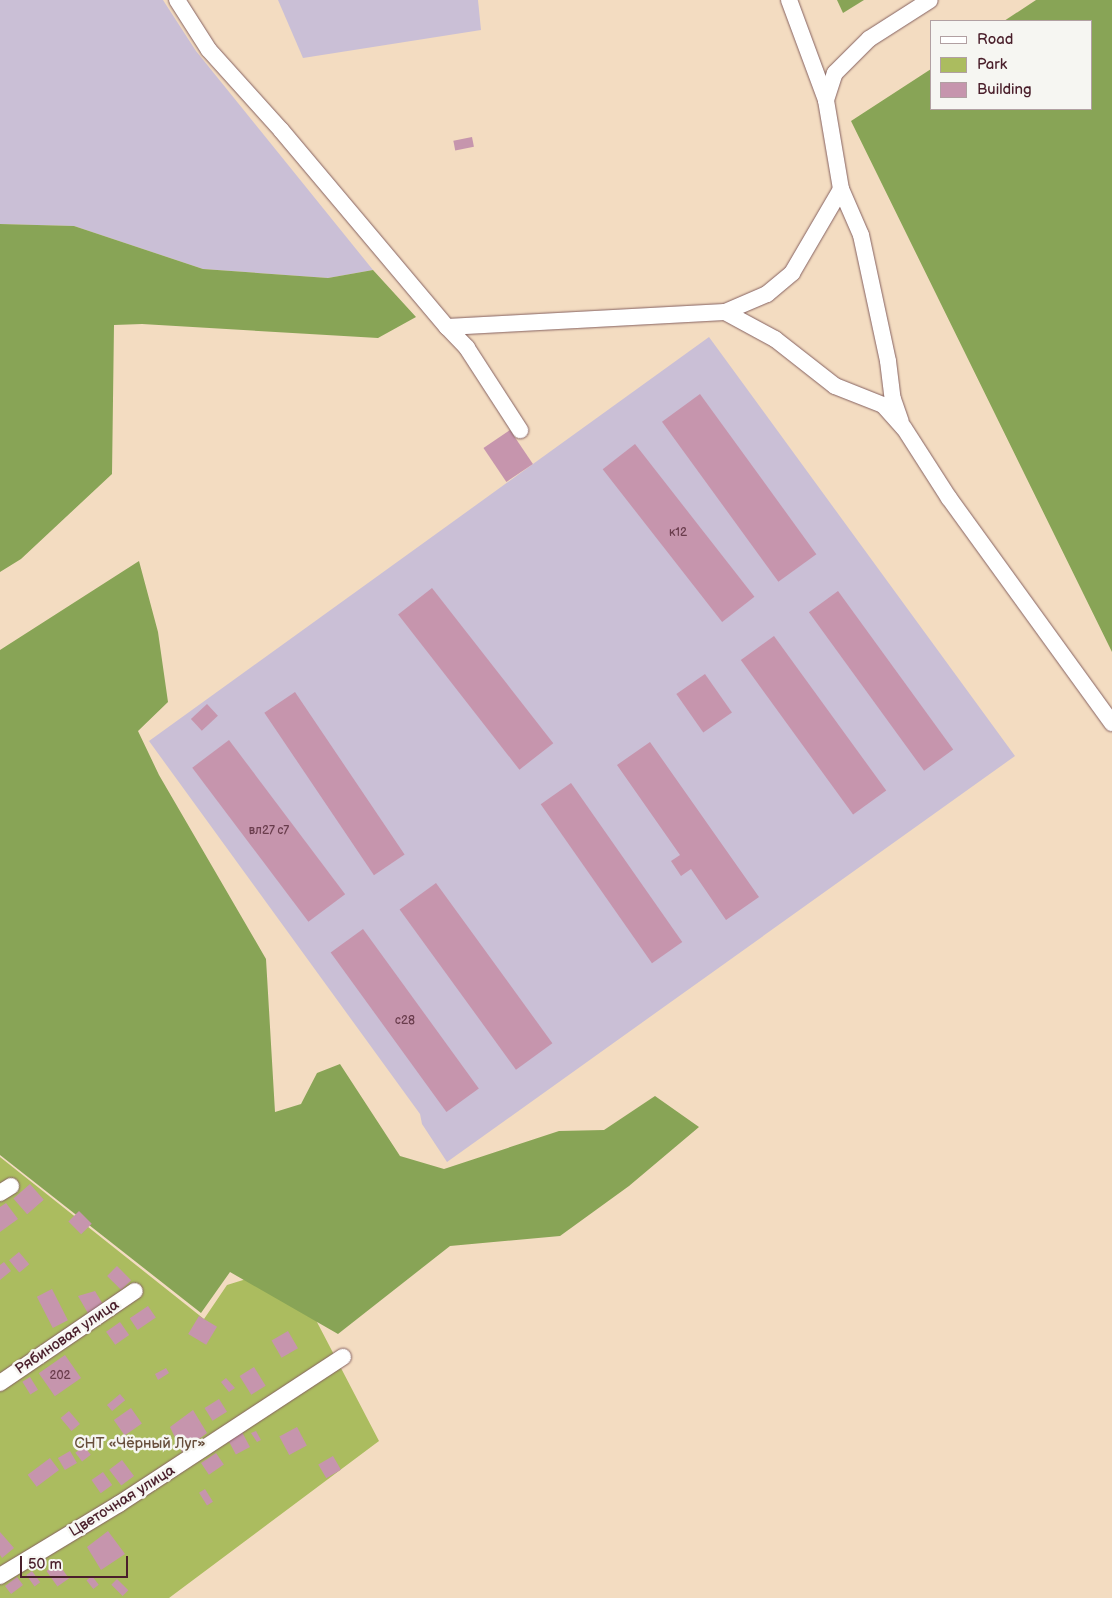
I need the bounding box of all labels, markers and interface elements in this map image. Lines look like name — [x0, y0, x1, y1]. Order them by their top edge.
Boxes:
legend — [930, 20, 1092, 110]
text: Road — [977, 30, 1013, 49]
text: Park — [977, 55, 1007, 74]
text: Building — [977, 80, 1032, 99]
house number: к12 — [669, 526, 687, 540]
house number: вл27 с7 — [248, 824, 290, 838]
house number: с28 — [395, 1014, 415, 1028]
street label: Рябиновая улица — [12, 1296, 122, 1378]
house number: 202 — [49, 1369, 71, 1383]
park label: СНТ «Чёрный Луг» — [74, 1435, 206, 1453]
street label: Цветочная улица — [66, 1461, 178, 1541]
scale bar — [22, 1546, 130, 1578]
text: 50 m — [28, 1555, 62, 1574]

